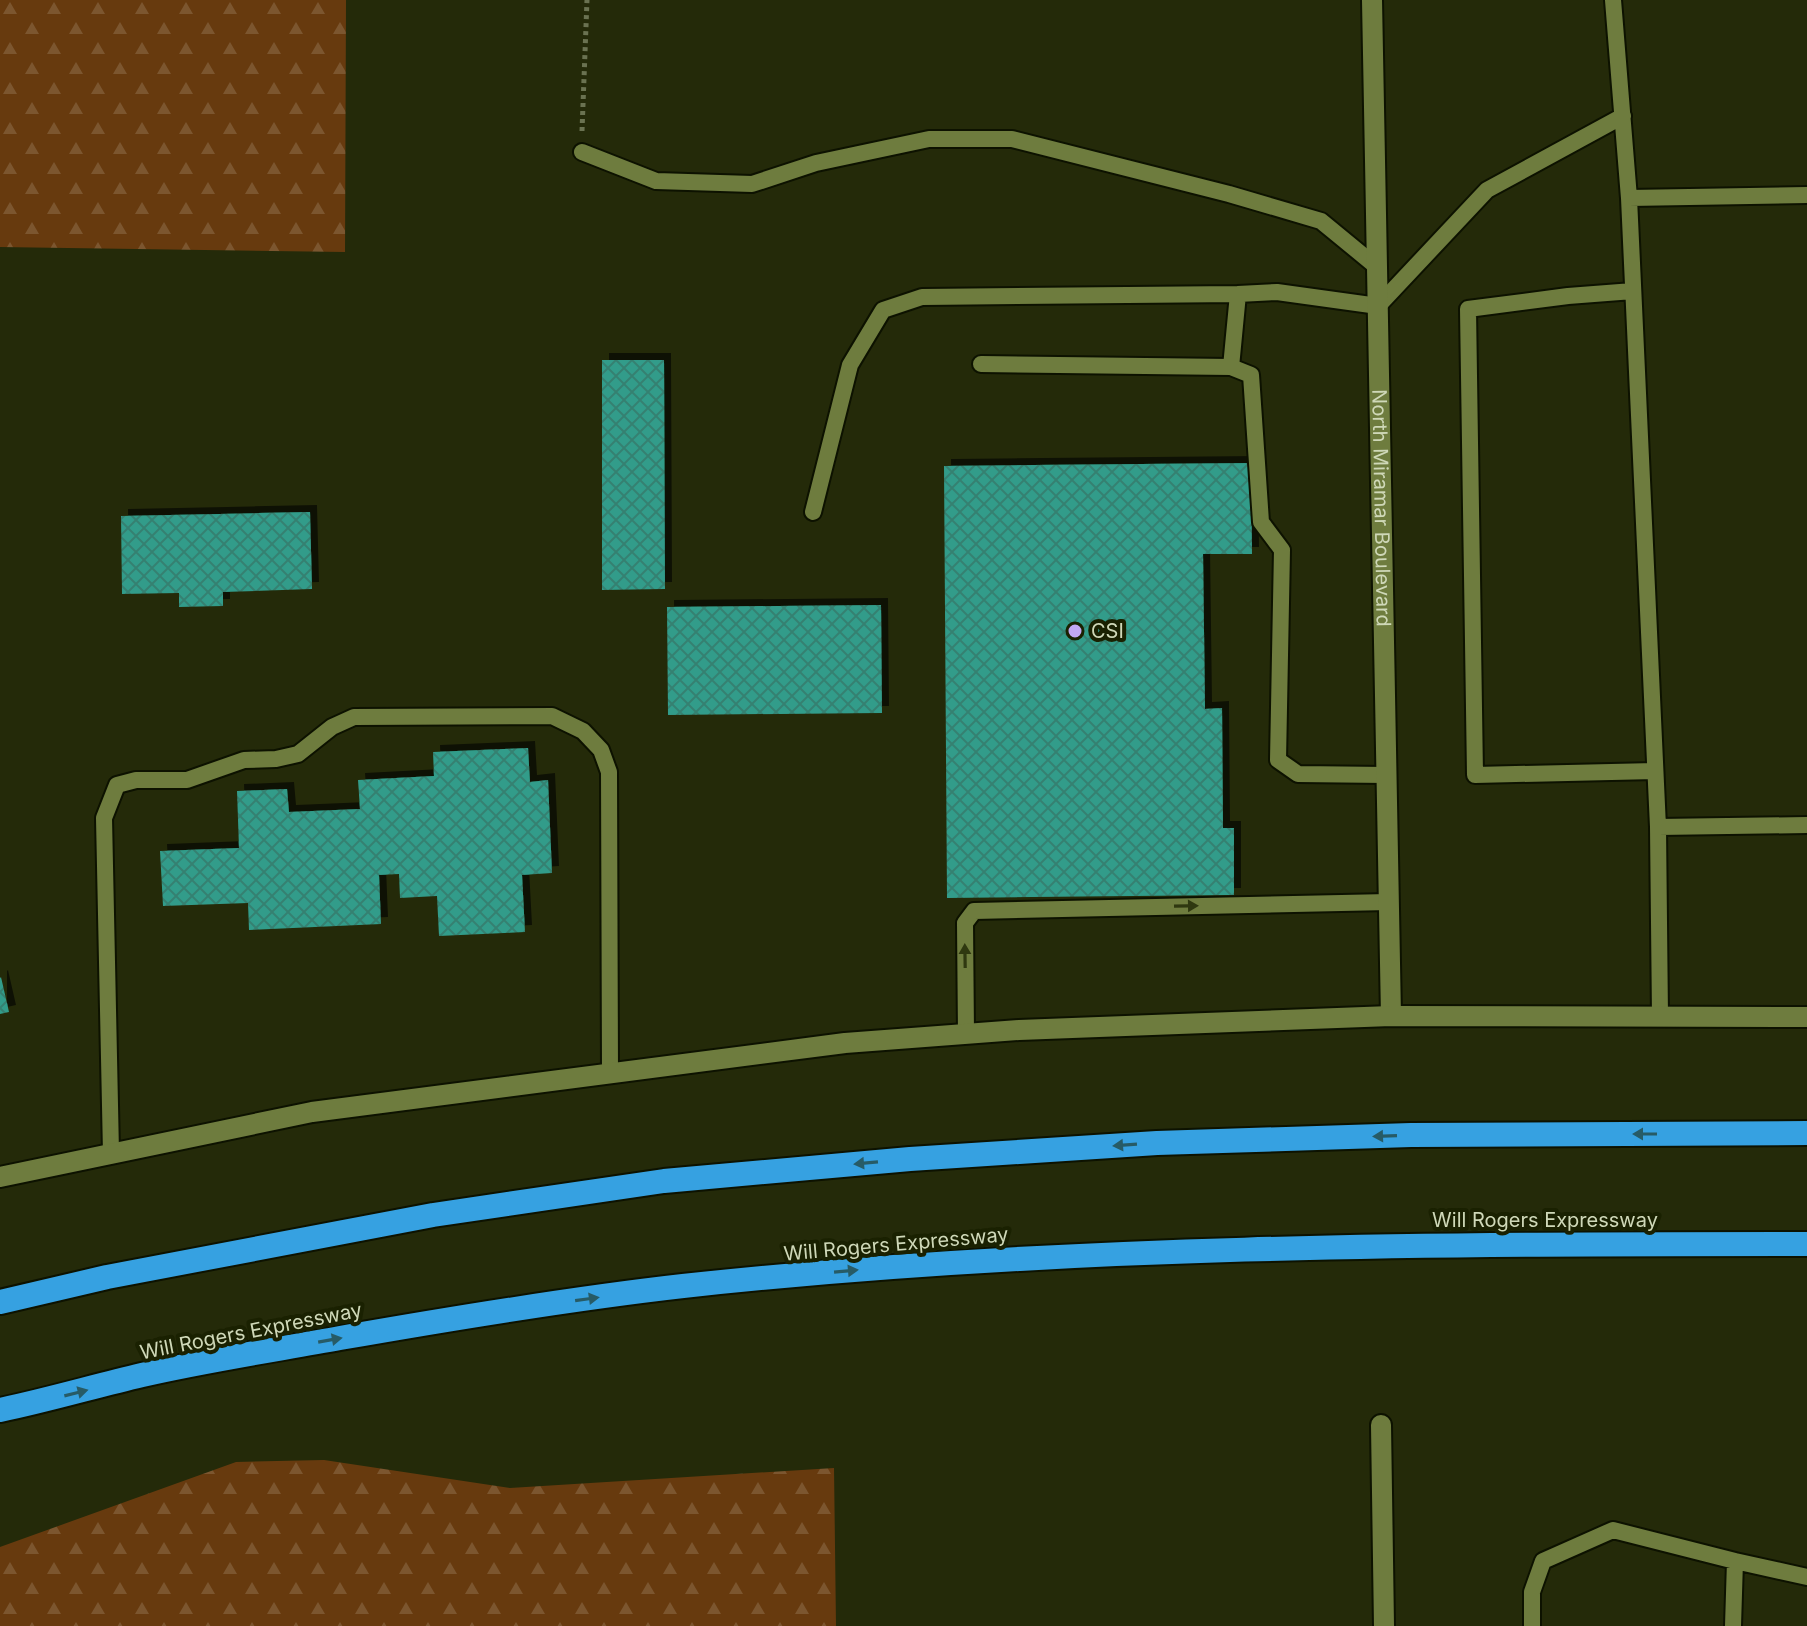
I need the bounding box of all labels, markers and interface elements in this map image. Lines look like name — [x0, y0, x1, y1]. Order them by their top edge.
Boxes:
street label: North Miramar Boulevard — [1367, 389, 1396, 627]
place label: CSI — [1091, 619, 1124, 643]
marker: CSI — [1066, 622, 1084, 640]
one-way arrow — [1174, 900, 1199, 913]
one-way arrow — [959, 943, 971, 968]
one-way arrow — [1632, 1128, 1657, 1140]
one-way arrow — [1372, 1129, 1397, 1142]
one-way arrow — [1112, 1139, 1137, 1152]
one-way arrow — [853, 1156, 878, 1169]
street label: Will Rogers Expressway — [1432, 1208, 1658, 1232]
street label: Will Rogers Expressway — [782, 1222, 1010, 1266]
one-way arrow — [834, 1265, 859, 1278]
one-way arrow — [575, 1292, 600, 1305]
street label: Will Rogers Expressway — [138, 1298, 364, 1364]
one-way arrow — [318, 1333, 343, 1345]
one-way arrow — [64, 1386, 89, 1398]

